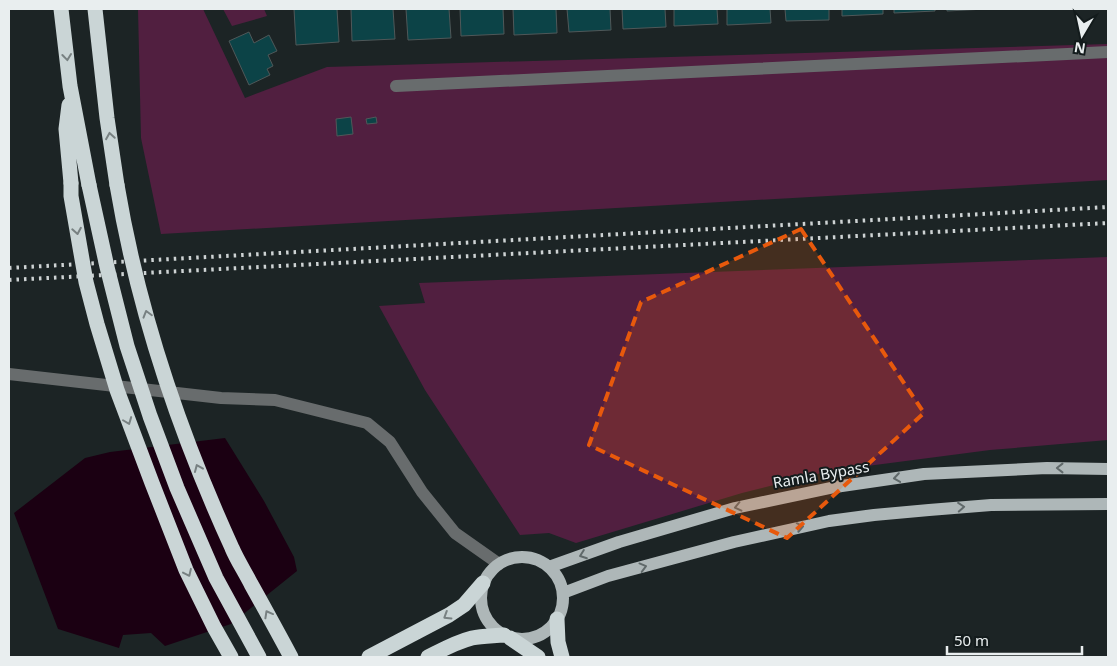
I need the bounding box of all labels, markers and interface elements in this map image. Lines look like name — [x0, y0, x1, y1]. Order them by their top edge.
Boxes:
north arrow — [1057, 10, 1107, 60]
text: N — [1073, 38, 1087, 59]
one-way arrow — [61, 53, 72, 61]
one-way arrow — [105, 132, 115, 141]
one-way arrow — [72, 227, 82, 235]
one-way arrow — [142, 310, 152, 318]
one-way arrow — [122, 416, 132, 425]
street label: Ramla Bypass — [771, 456, 871, 492]
one-way arrow — [1055, 463, 1063, 473]
one-way arrow — [194, 464, 205, 473]
one-way arrow — [893, 472, 902, 482]
one-way arrow — [734, 502, 742, 512]
one-way arrow — [958, 502, 966, 513]
one-way arrow — [796, 522, 805, 533]
one-way arrow — [579, 549, 587, 559]
one-way arrow — [638, 562, 646, 572]
one-way arrow — [181, 568, 192, 577]
one-way arrow — [444, 609, 453, 619]
one-way arrow — [264, 611, 274, 620]
scale bar — [947, 624, 1082, 656]
text: 50 m — [954, 630, 989, 650]

